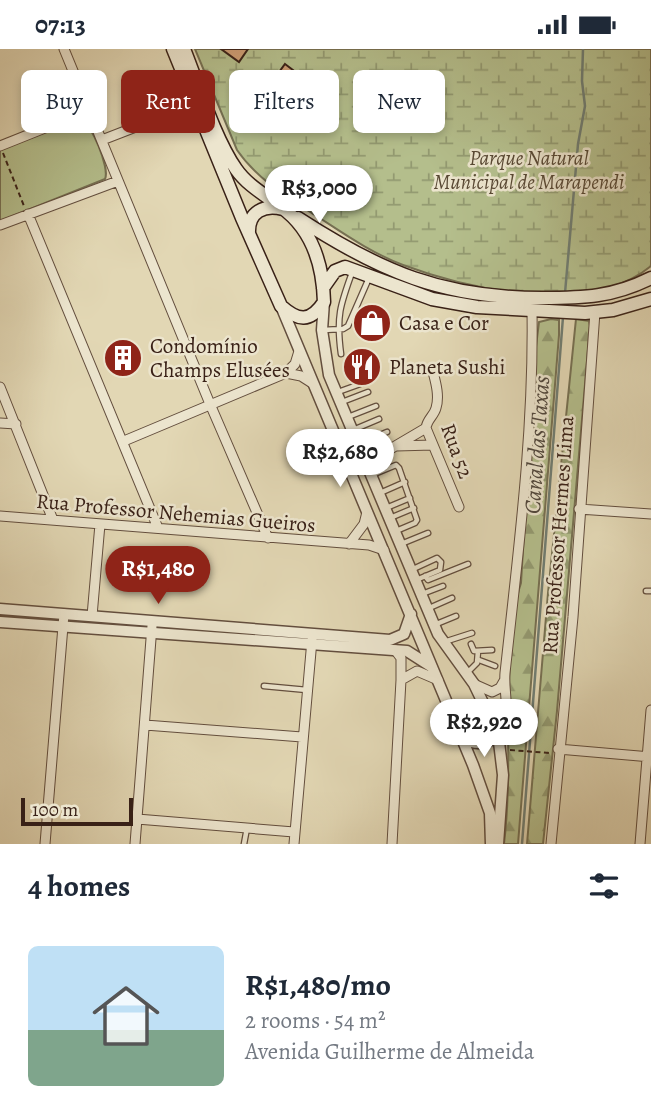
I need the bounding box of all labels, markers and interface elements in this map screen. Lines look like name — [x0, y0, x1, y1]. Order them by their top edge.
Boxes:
text: 07:13 — [35, 7, 86, 42]
chip: Buy — [21, 70, 107, 133]
chip: Rent — [121, 70, 215, 133]
chip: Filters — [229, 70, 339, 133]
chip: New — [353, 70, 445, 133]
park label: Parque Natural Municipal de Marapendi — [434, 144, 624, 196]
pin: R$3,000 — [254, 165, 384, 225]
text: R$3,000 — [281, 172, 357, 203]
shop icon: Casa e Cor — [351, 302, 393, 344]
place label: Casa e Cor — [399, 309, 489, 337]
place label: Condomínio Champs Elusées — [150, 332, 290, 384]
building icon: Condomínio Champs Elusées — [102, 337, 144, 379]
restaurant icon: Planeta Sushi — [341, 346, 383, 388]
place label: Planeta Sushi — [389, 353, 505, 381]
water label: Canal das Taxas — [517, 375, 557, 515]
street label: Rua Professor Hermes Lima — [536, 415, 580, 655]
street label: Rua 52 — [434, 420, 480, 482]
pin: R$2,680 — [275, 429, 405, 489]
text: R$2,680 — [302, 436, 378, 467]
street label: Rua Professor Nehemias Gueiros — [35, 487, 317, 539]
pin: R$1,480 — [93, 547, 223, 606]
text: R$1,480 — [121, 553, 195, 584]
pin: R$2,920 — [419, 699, 549, 759]
text: R$2,920 — [446, 706, 522, 737]
scale bar — [21, 795, 133, 827]
text: 100 m — [32, 797, 78, 823]
text: 4 homes — [28, 866, 130, 906]
icon: filters — [585, 867, 623, 905]
text: R$1,480/mo — [245, 965, 391, 1005]
icon: home — [84, 974, 168, 1058]
text: 2 rooms · 54 m² — [245, 1005, 386, 1036]
text: Avenida Guilherme de Almeida — [245, 1036, 534, 1067]

